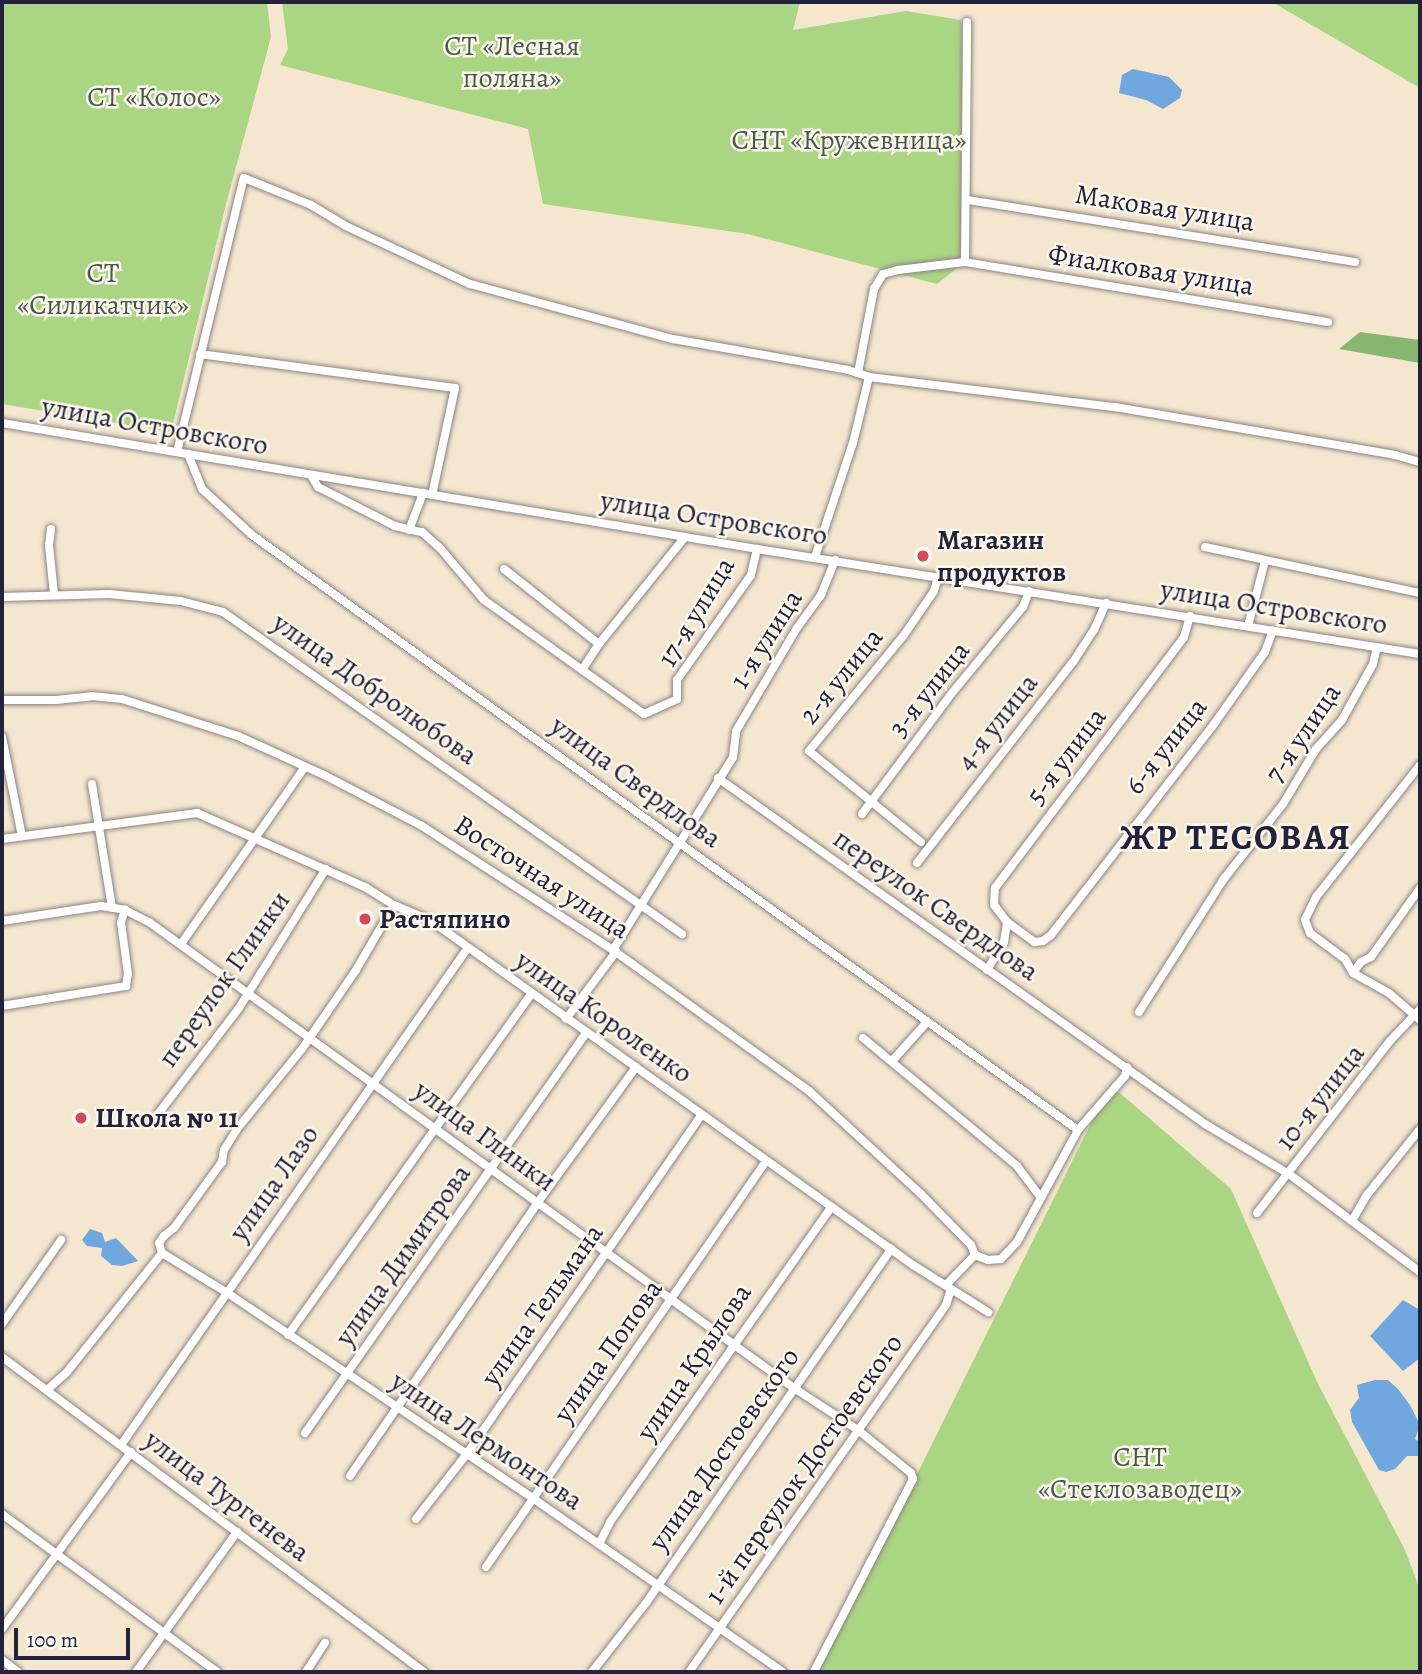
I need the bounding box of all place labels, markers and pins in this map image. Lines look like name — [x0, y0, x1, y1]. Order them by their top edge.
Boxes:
place label: Магазин продуктов — [937, 523, 1066, 589]
marker: Магазин продуктов — [915, 548, 931, 564]
place label: Растяпино — [379, 902, 510, 936]
marker: Растяпино — [357, 911, 373, 927]
place label: Школа № 11 — [95, 1101, 239, 1135]
marker: Школа № 11 — [73, 1110, 89, 1126]

